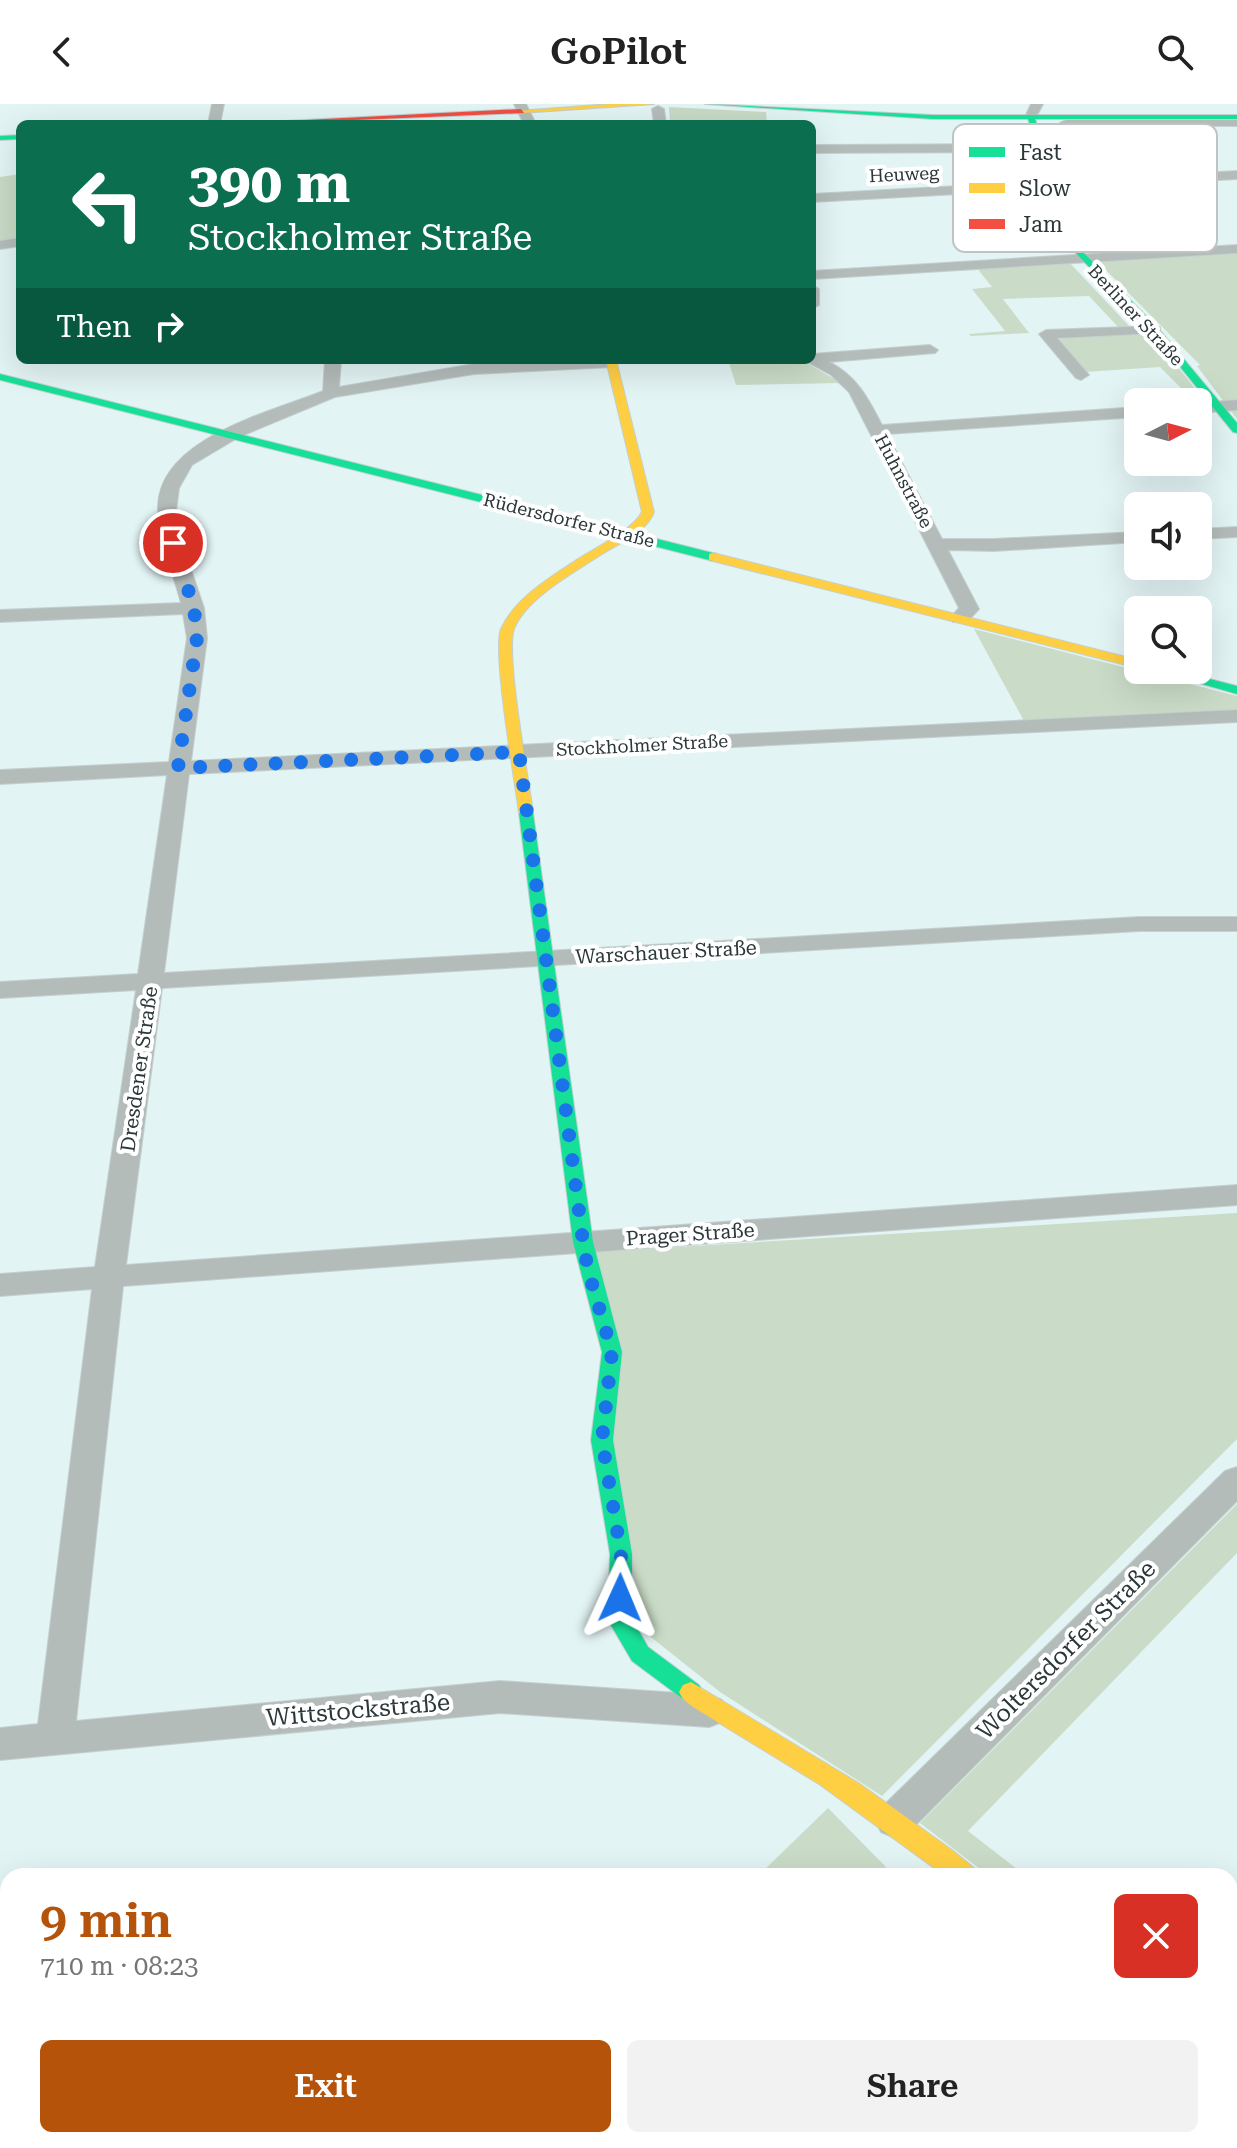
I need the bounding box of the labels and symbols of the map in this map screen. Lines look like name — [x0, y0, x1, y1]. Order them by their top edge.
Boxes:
legend — [953, 124, 1217, 252]
text: Fast — [1019, 140, 1062, 165]
street label: Heuweg — [868, 162, 941, 186]
text: Slow — [1019, 176, 1072, 201]
text: Jam — [1019, 212, 1063, 237]
street label: Berliner Straße — [1084, 260, 1188, 370]
north arrow — [1124, 388, 1212, 476]
street label: Huhnstraße — [871, 431, 937, 531]
street label: Rüdersdorfer Straße — [481, 489, 657, 551]
pin — [139, 509, 207, 577]
street label: Stockholmer Straße — [555, 730, 729, 760]
street label: Warschauer Straße — [575, 935, 757, 969]
street label: Dresdener Straße — [115, 985, 163, 1153]
street label: Prager Straße — [625, 1218, 755, 1250]
street label: Woltersdorfer Straße — [971, 1555, 1161, 1745]
position arrow — [578, 1556, 662, 1640]
street label: Wittstockstraße — [265, 1688, 451, 1732]

